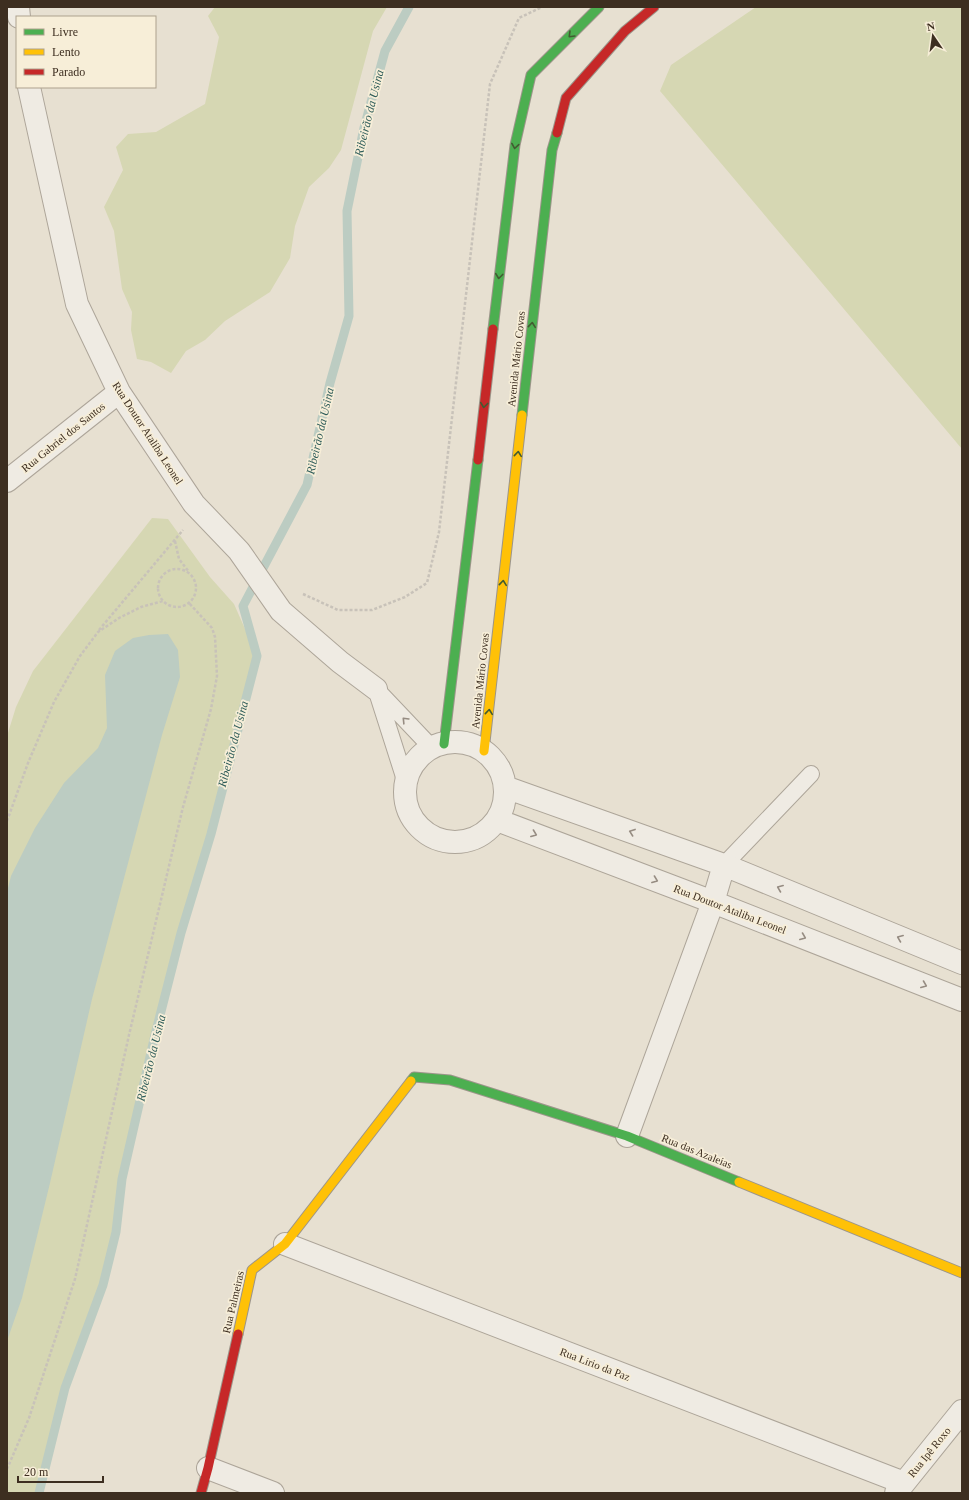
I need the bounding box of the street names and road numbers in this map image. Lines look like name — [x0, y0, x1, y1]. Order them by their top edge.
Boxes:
street label: Avenida Mário Covas — [505, 310, 527, 408]
street label: Rua Doutor Ataliba Leonel — [110, 380, 186, 486]
street label: Rua Gabriel dos Santos — [19, 400, 107, 474]
street label: Avenida Mário Covas — [469, 632, 491, 730]
street label: Rua Doutor Ataliba Leonel — [672, 882, 788, 936]
street label: Rua das Azaleias — [660, 1131, 734, 1171]
street label: Rua Palmeiras — [220, 1270, 246, 1334]
street label: Rua Lirio da Paz — [558, 1345, 632, 1383]
street label: Rua Ipê Roxo — [905, 1424, 953, 1480]

